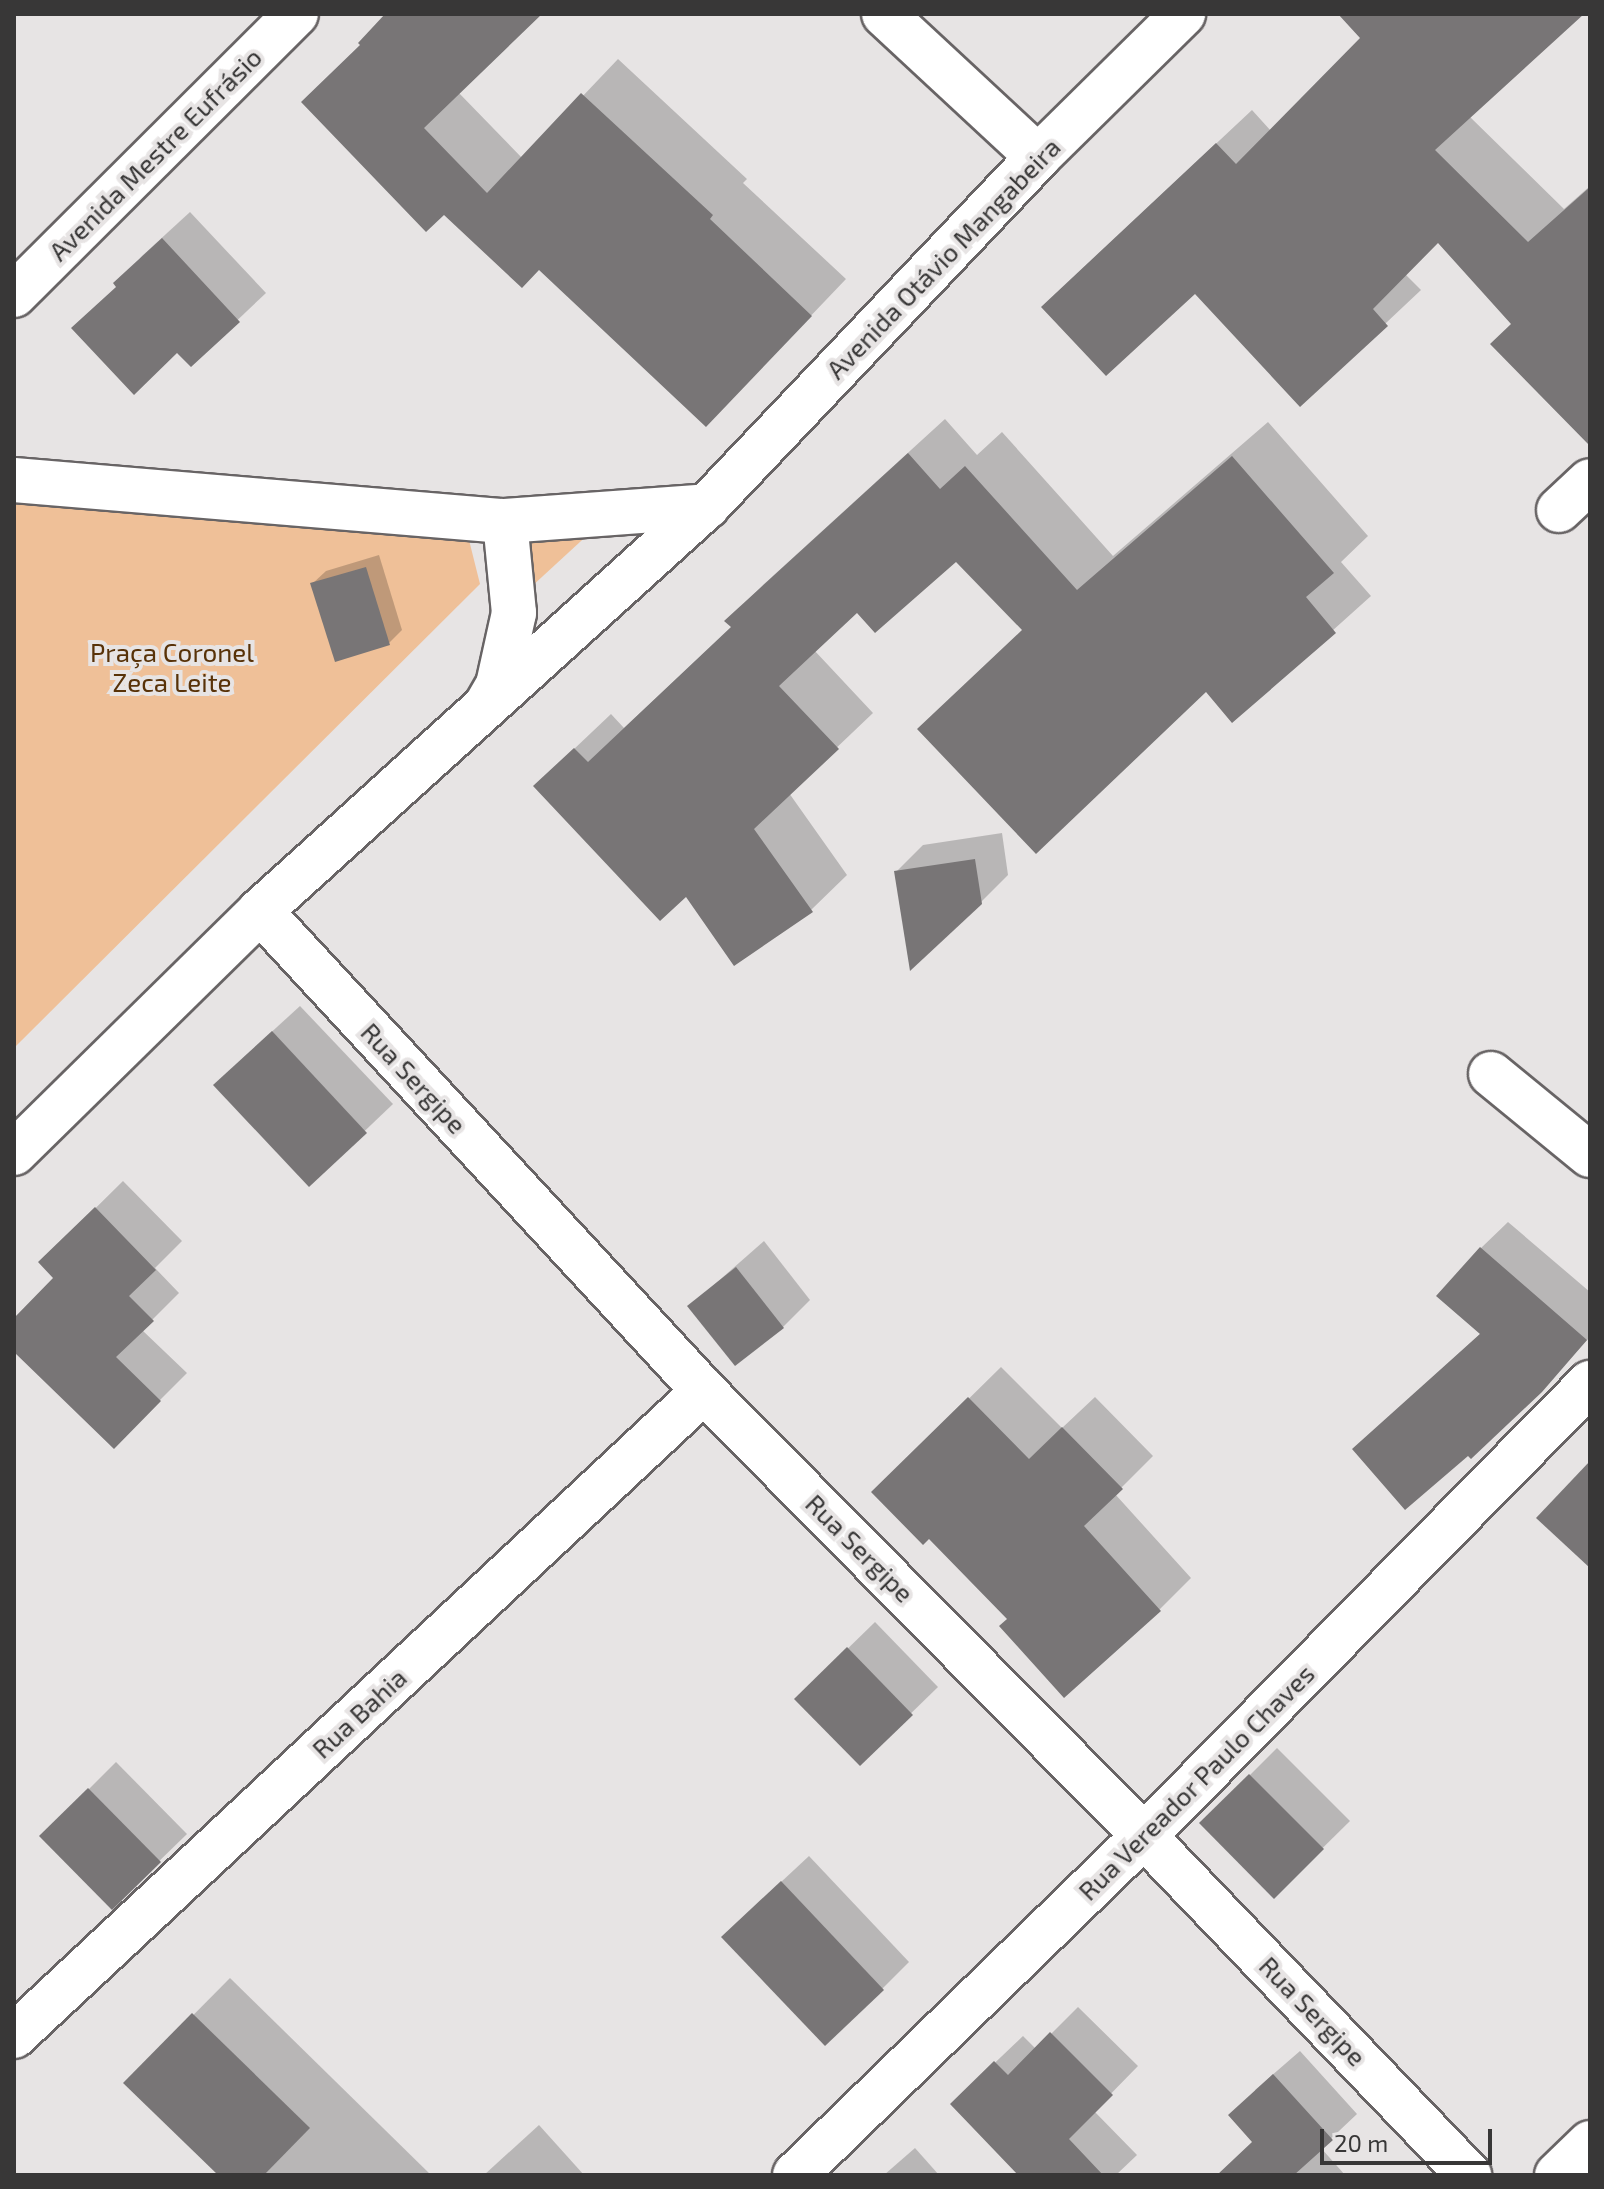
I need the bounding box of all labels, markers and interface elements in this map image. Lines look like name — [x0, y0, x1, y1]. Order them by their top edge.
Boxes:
street label: Avenida Mestre Eufrásio — [42, 41, 268, 267]
street label: Avenida Otávio Mangabeira — [820, 131, 1066, 385]
park label: Praça Coronel Zeca Leite — [90, 636, 254, 698]
street label: Rua Sergipe — [355, 1016, 473, 1140]
street label: Rua Sergipe — [800, 1488, 920, 1608]
street label: Rua Vereador Paulo Chaves — [1071, 1657, 1321, 1907]
street label: Rua Bahia — [306, 1662, 412, 1764]
street label: Rua Sergipe — [1253, 1950, 1373, 2072]
scale bar — [1324, 2113, 1496, 2163]
text: 20 m — [1334, 2128, 1388, 2157]

